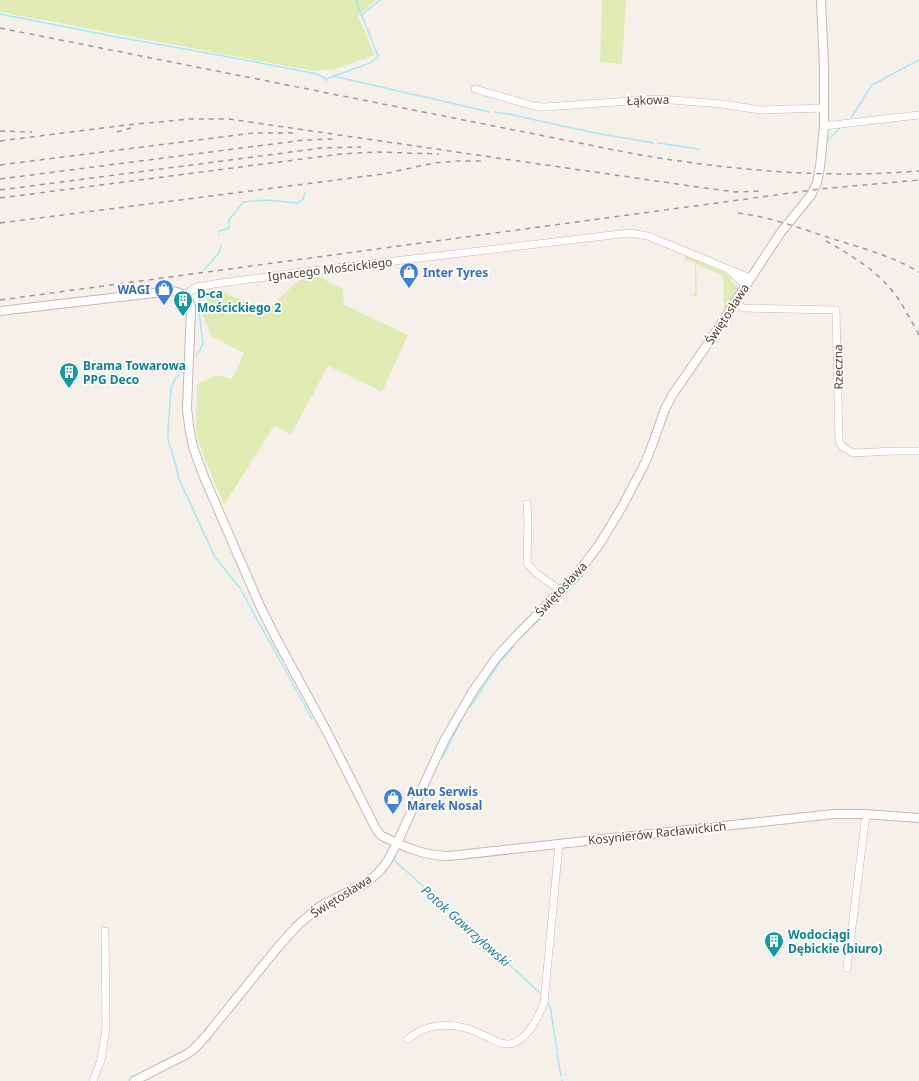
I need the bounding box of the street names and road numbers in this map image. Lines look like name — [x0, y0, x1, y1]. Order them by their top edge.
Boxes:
street label: Łąkowa — [626, 91, 670, 109]
street label: Ignacego Mościckiego — [267, 253, 393, 285]
street label: Świętosława — [701, 280, 753, 348]
street label: Rzeczna — [829, 344, 847, 390]
street label: Świętosława — [531, 558, 591, 620]
street label: Kosynierów Racławickich — [587, 817, 727, 849]
street label: Świętosława — [307, 870, 375, 922]

